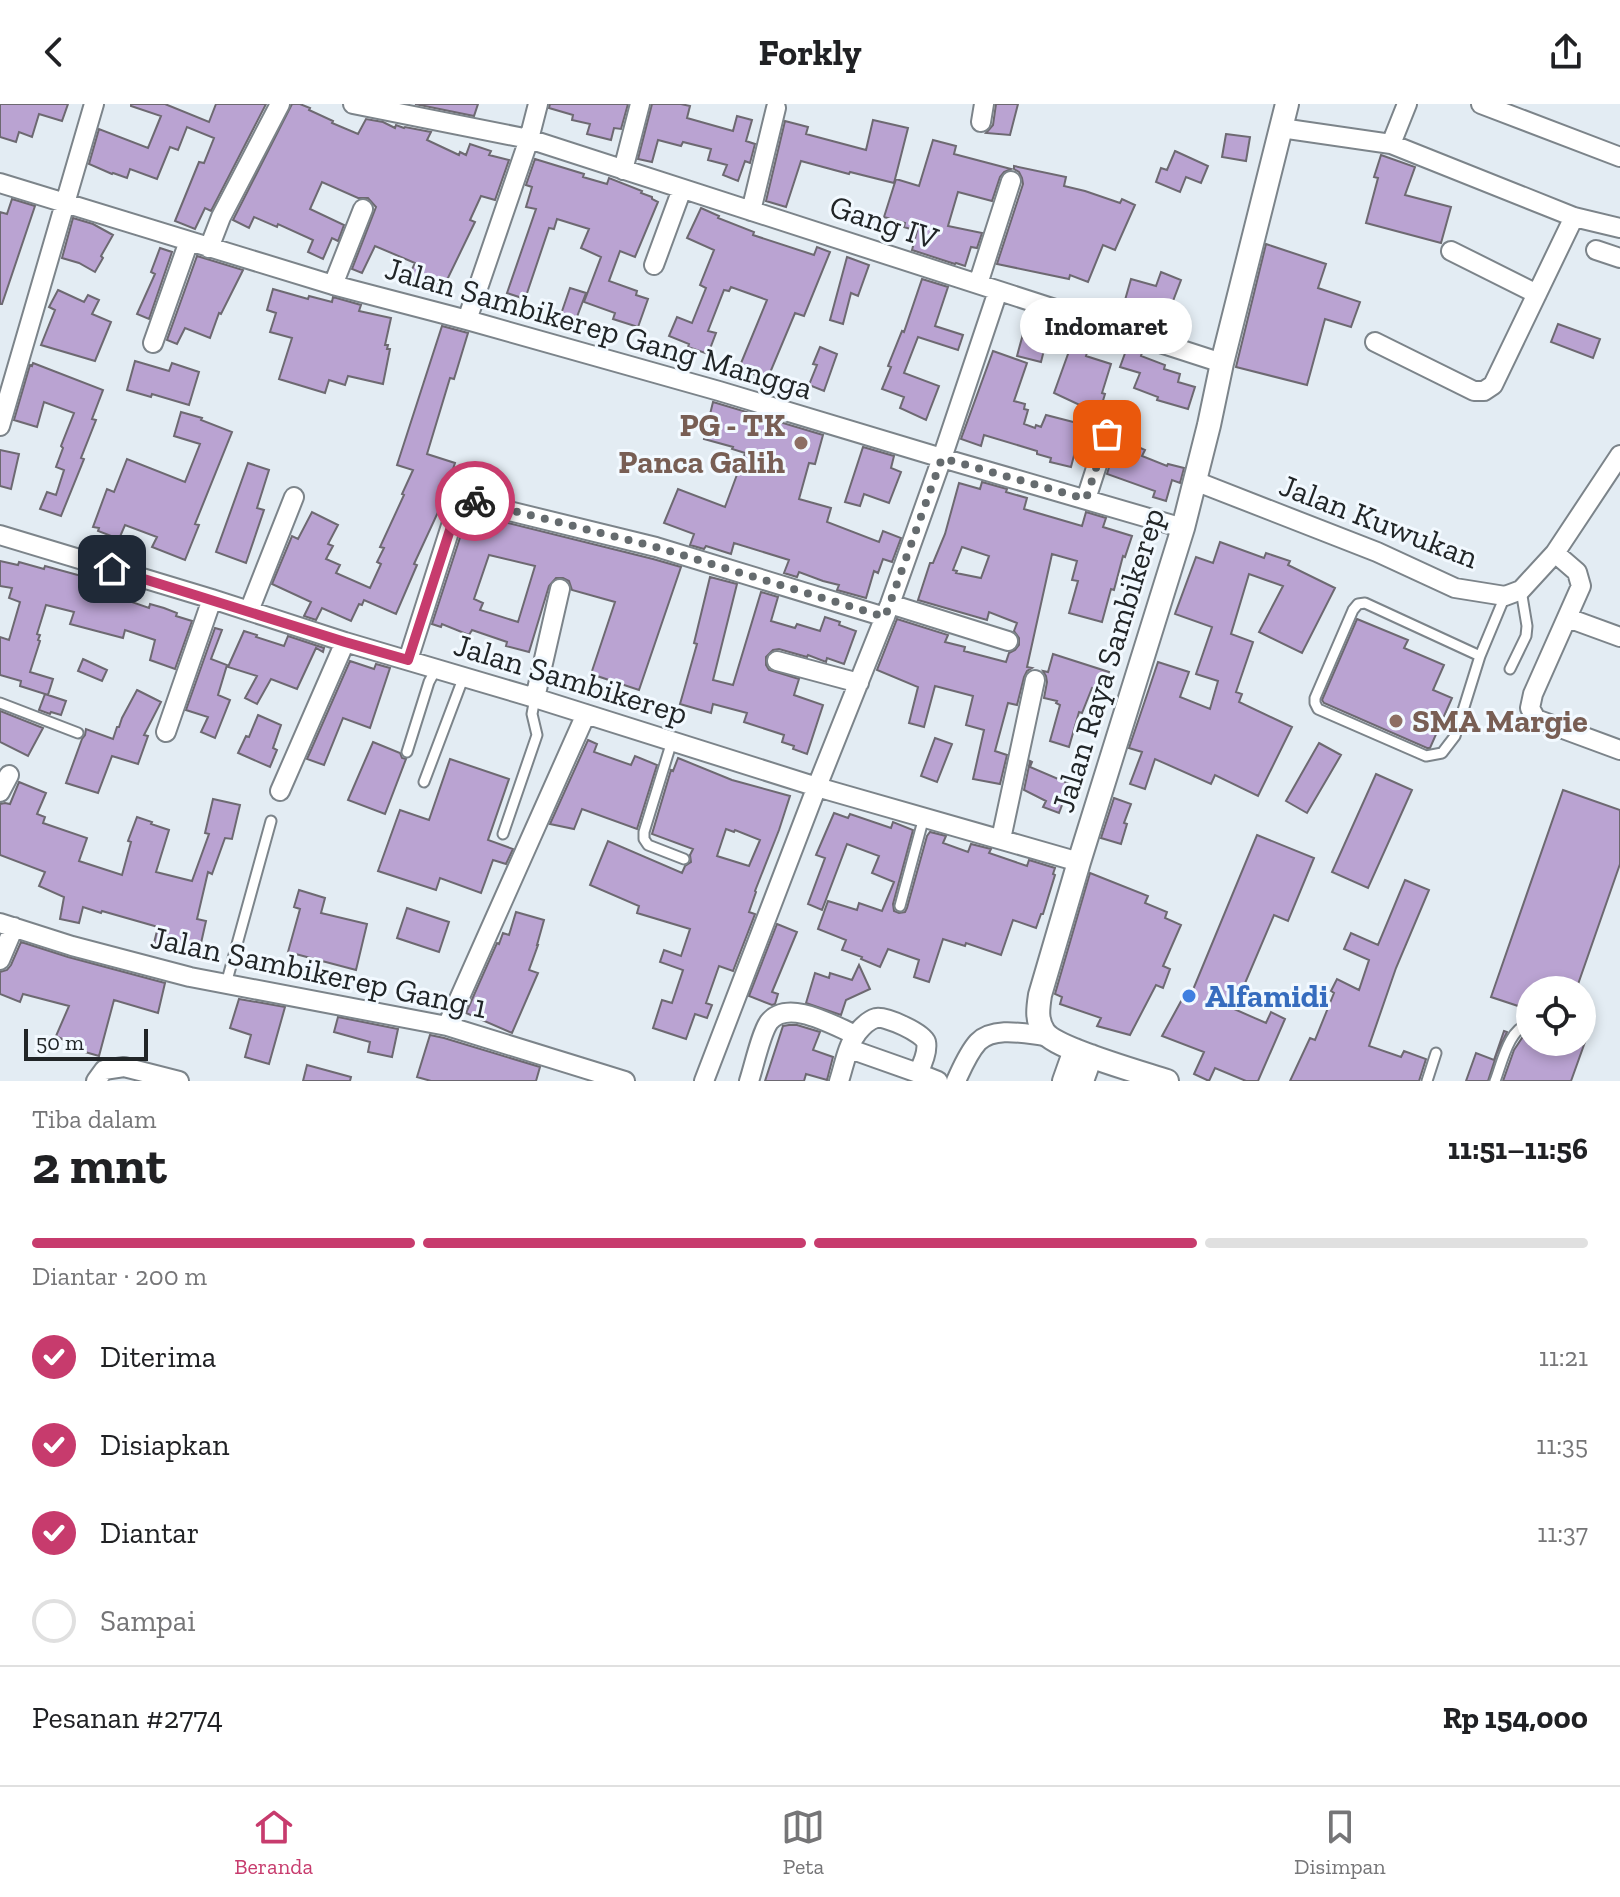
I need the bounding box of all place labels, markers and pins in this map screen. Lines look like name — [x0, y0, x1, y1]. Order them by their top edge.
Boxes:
callout: Indomaret — [1021, 298, 1193, 354]
pin — [1073, 400, 1141, 468]
place label: PG - TK Panca Galih — [618, 406, 785, 481]
marker: PG - TK Panca Galih — [792, 434, 810, 452]
pin — [78, 535, 146, 603]
place label: SMA Margie — [1412, 702, 1588, 740]
marker: SMA Margie — [1387, 712, 1405, 730]
place label: Alfamidi — [1205, 977, 1329, 1015]
marker: Alfamidi — [1180, 987, 1198, 1005]

